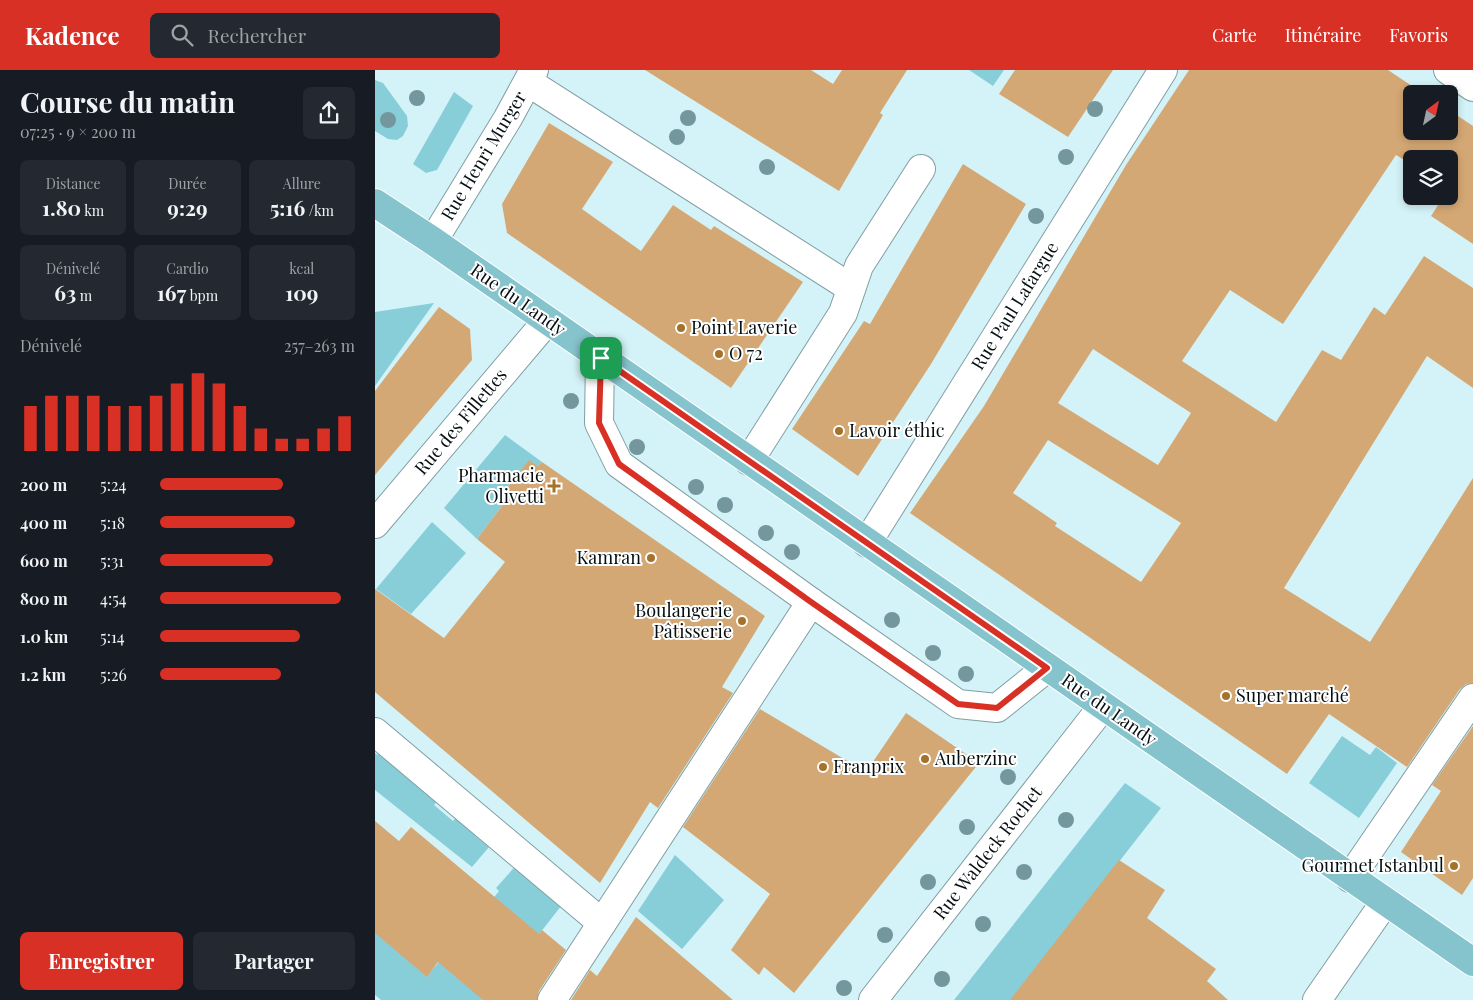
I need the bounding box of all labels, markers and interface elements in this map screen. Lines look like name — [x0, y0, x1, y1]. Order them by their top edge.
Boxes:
search box — [150, 13, 500, 58]
text: Kadence — [25, 19, 120, 51]
icon: search — [168, 21, 196, 49]
text: Rechercher — [208, 22, 306, 48]
text: Carte — [1212, 23, 1257, 47]
text: Itinéraire — [1285, 23, 1361, 47]
text: Favoris — [1389, 23, 1448, 47]
text: Course du matin — [20, 83, 235, 120]
north arrow — [1403, 85, 1457, 140]
map controls — [1403, 85, 1458, 205]
street label: Rue Henri Murger — [435, 86, 531, 225]
button: share — [303, 87, 355, 139]
text: 07:25 · 9 × 200 m — [20, 121, 136, 142]
button: layers — [1403, 150, 1458, 205]
text: Distance — [46, 174, 100, 193]
text: Durée — [168, 174, 207, 193]
text: Allure — [283, 174, 321, 193]
text: 1.80 — [42, 193, 81, 221]
text: 9:29 — [167, 193, 208, 221]
text: 5:16 — [270, 193, 305, 221]
text: km — [81, 201, 104, 220]
text: /km — [305, 201, 334, 220]
street label: Rue Paul Lafargue — [965, 237, 1063, 374]
street label: Rue du Landy — [466, 258, 571, 341]
text: Dénivelé — [46, 259, 100, 278]
text: Cardio — [166, 259, 209, 278]
text: kcal — [289, 259, 314, 278]
text: 63 — [54, 278, 76, 306]
text: 167 — [157, 278, 186, 306]
text: 109 — [285, 278, 318, 306]
text: m — [76, 286, 92, 305]
text: bpm — [186, 286, 218, 305]
place label: Point Laverie — [691, 315, 797, 339]
marker: Point Laverie — [675, 322, 687, 334]
text: Dénivelé — [20, 335, 82, 356]
text: 257–263 m — [284, 335, 355, 356]
pin — [580, 337, 622, 379]
place label: O 72 — [729, 341, 763, 365]
icon: arrive — [587, 344, 615, 372]
marker: O 72 — [713, 348, 725, 360]
street label: Rue des Fillettes — [409, 363, 512, 480]
place label: Lavoir éthic — [849, 418, 945, 442]
marker: Lavoir éthic — [833, 425, 845, 437]
place label: Pharmacie Olivetti — [458, 463, 544, 508]
text: 200 m — [20, 474, 67, 495]
text: 5:24 — [100, 474, 126, 495]
marker: Pharmacie Olivetti — [548, 480, 560, 492]
text: 400 m — [20, 512, 67, 533]
text: 5:18 — [100, 512, 125, 533]
place label: Kamran — [577, 545, 641, 569]
text: 600 m — [20, 550, 68, 571]
text: 5:31 — [100, 550, 124, 571]
marker: Kamran — [645, 552, 657, 564]
text: 800 m — [20, 588, 68, 609]
text: 4:54 — [100, 588, 127, 609]
place label: Boulangerie Pâtisserie — [635, 598, 732, 643]
marker: Boulangerie Pâtisserie — [736, 615, 748, 627]
text: 1.0 km — [20, 626, 68, 647]
text: 5:14 — [100, 626, 125, 647]
text: 1.2 km — [20, 664, 66, 685]
text: 5:26 — [100, 664, 127, 685]
street label: Rue du Landy — [1057, 668, 1162, 751]
place label: Super marché — [1236, 683, 1349, 707]
marker: Super marché — [1220, 690, 1232, 702]
place label: Auberzinc — [934, 746, 1017, 770]
marker: Auberzinc — [919, 753, 931, 765]
place label: Franprix — [833, 754, 905, 778]
marker: Franprix — [817, 761, 829, 773]
street label: Rue Waldeck Rochet — [927, 780, 1047, 924]
place label: Gourmet Istanbul — [1301, 853, 1444, 877]
marker: Gourmet Istanbul — [1448, 860, 1460, 872]
button: Enregistrer — [20, 932, 183, 990]
button: Partager — [193, 932, 355, 990]

